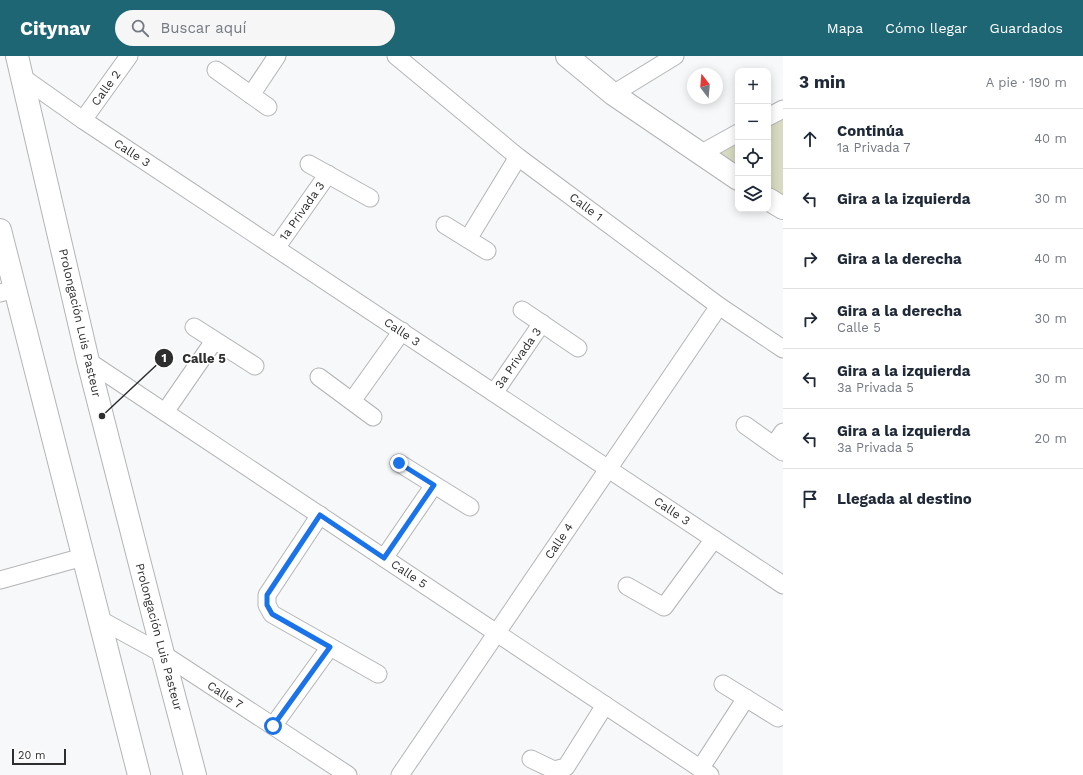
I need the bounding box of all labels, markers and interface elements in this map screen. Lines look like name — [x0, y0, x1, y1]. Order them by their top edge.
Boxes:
search box — [115, 10, 395, 46]
text: Citynav — [20, 17, 91, 40]
icon: search — [129, 17, 151, 39]
text: Buscar aquí — [161, 19, 246, 37]
text: Mapa — [827, 20, 863, 36]
text: Cómo llegar — [885, 20, 968, 36]
text: Guardados — [990, 20, 1063, 36]
street label: Calle 2 — [88, 68, 124, 108]
north arrow — [687, 68, 723, 104]
map controls — [735, 68, 771, 212]
button: + — [735, 68, 771, 104]
text: 3 min — [799, 72, 845, 92]
text: A pie · 190 m — [986, 75, 1067, 90]
button: − — [735, 104, 771, 140]
text: Continúa — [837, 122, 904, 140]
icon: ahead — [799, 128, 821, 150]
text: 40 m — [1034, 131, 1067, 146]
street label: Calle 3 — [111, 136, 153, 170]
button: locate — [735, 140, 771, 176]
text: 1a Privada 7 — [837, 140, 911, 155]
button: layers — [735, 176, 771, 212]
street label: 1a Privada 3 — [277, 179, 327, 243]
icon: left — [799, 188, 821, 210]
street label: Calle 1 — [567, 190, 605, 224]
text: Gira a la izquierda — [837, 190, 970, 208]
text: 30 m — [1035, 191, 1067, 206]
street label: Prolongación Luis Pasteur — [56, 247, 104, 399]
icon: right — [799, 248, 821, 270]
text: Gira a la derecha — [837, 250, 962, 268]
text: 40 m — [1034, 251, 1067, 266]
text: Gira a la derecha — [837, 302, 962, 320]
icon: right — [799, 308, 821, 330]
text: 30 m — [1035, 311, 1067, 326]
street label: Calle 3 — [381, 315, 423, 349]
text: Calle 5 — [837, 320, 881, 335]
street label: 3a Privada 3 — [492, 325, 544, 391]
callout: Calle 5 — [154, 346, 234, 371]
text: 1 — [161, 351, 167, 365]
text: Calle 5 — [182, 351, 226, 366]
text: Gira a la izquierda — [837, 362, 970, 380]
icon: left — [799, 368, 821, 390]
text: 30 m — [1035, 371, 1067, 386]
text: 3a Privada 5 — [837, 380, 914, 395]
text: Gira a la izquierda — [837, 422, 970, 440]
icon: left — [799, 428, 821, 450]
text: 20 m — [1035, 431, 1067, 446]
text: 3a Privada 5 — [837, 440, 914, 455]
route end — [390, 454, 408, 472]
icon: arrive — [799, 488, 821, 510]
text: Llegada al destino — [837, 490, 972, 508]
street label: Calle 3 — [651, 494, 693, 528]
street label: Calle 4 — [542, 520, 576, 562]
street label: Calle 5 — [388, 557, 430, 591]
street label: Prolongación Luis Pasteur — [133, 562, 185, 712]
street label: Calle 7 — [205, 678, 246, 712]
route start — [264, 717, 282, 735]
scale bar — [12, 747, 66, 766]
text: 20 m — [18, 749, 46, 762]

